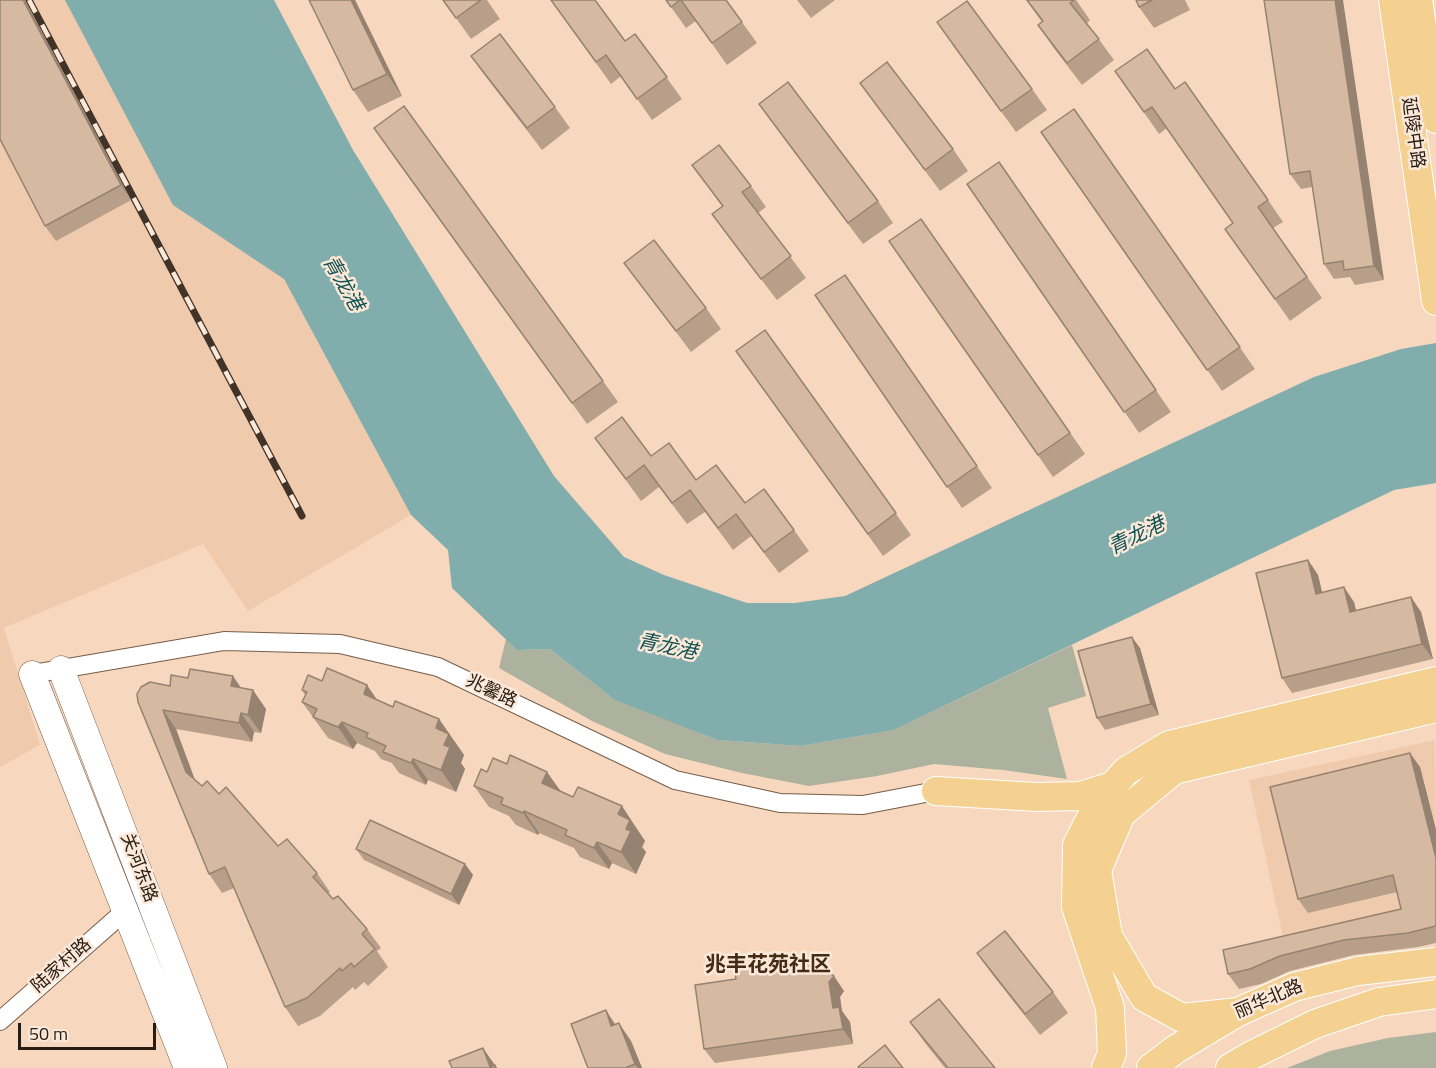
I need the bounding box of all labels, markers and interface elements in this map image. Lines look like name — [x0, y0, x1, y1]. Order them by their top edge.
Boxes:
street label: 延陵中路 — [1396, 96, 1428, 170]
water label: 青龙港 — [317, 252, 367, 316]
water label: 青龙港 — [1105, 513, 1169, 561]
water label: 青龙港 — [635, 630, 699, 666]
street label: 兆馨路 — [462, 671, 520, 713]
street label: 关河东路 — [115, 831, 161, 905]
street label: 陆家村路 — [28, 934, 96, 998]
district label: 兆丰花苑社区 — [705, 953, 831, 979]
street label: 丽华北路 — [1232, 976, 1306, 1024]
scale bar — [21, 1011, 159, 1049]
text: 50 m — [29, 1020, 68, 1047]

